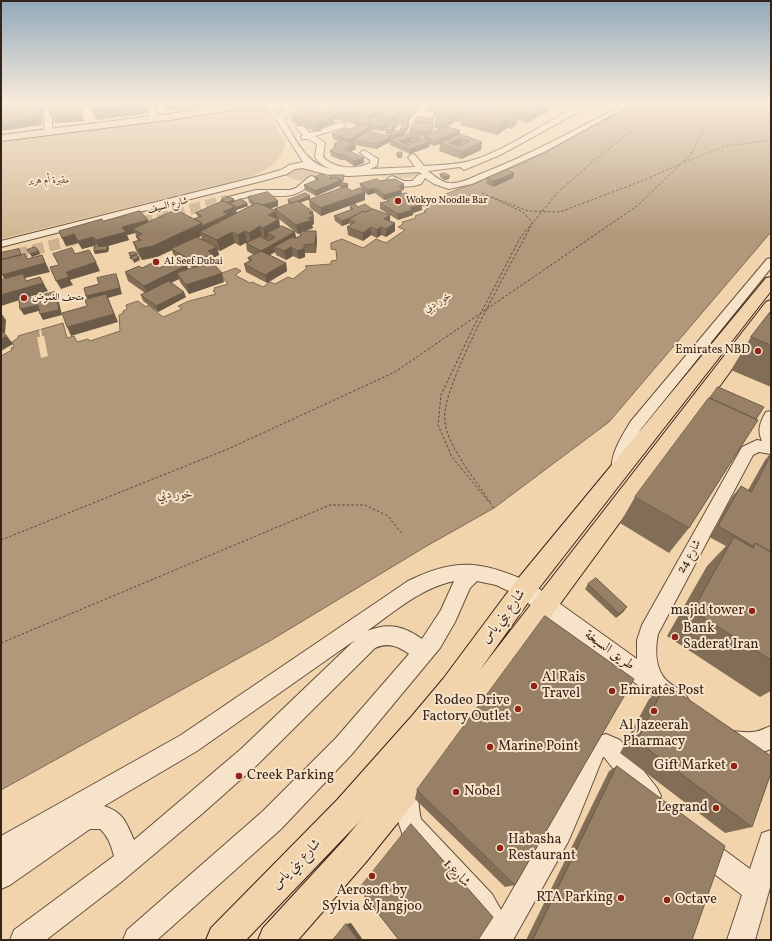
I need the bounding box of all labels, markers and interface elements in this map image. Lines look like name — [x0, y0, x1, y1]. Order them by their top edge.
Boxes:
park label: مقبرة أم هرير — [29, 175, 69, 187]
street label: شارع السيف — [146, 195, 190, 217]
place label: Wokyo Noodle Bar — [406, 195, 487, 207]
marker: Wokyo Noodle Bar — [393, 196, 403, 206]
place label: Al Seef Dubai — [164, 256, 223, 268]
marker: Al Seef Dubai — [151, 257, 161, 267]
water label: خور دبي — [422, 290, 454, 316]
place label: متحف الغموض — [32, 292, 84, 304]
marker: متحف الغموض — [19, 293, 29, 303]
place label: Emirates NBD — [675, 344, 750, 358]
marker: Emirates NBD — [753, 346, 763, 356]
water label: خور دبي — [157, 488, 193, 504]
street label: شارع 24 — [675, 538, 705, 576]
street label: شارع بني ياس — [478, 586, 530, 648]
place label: majid tower — [670, 603, 744, 619]
marker: majid tower — [747, 606, 757, 616]
place label: Bank Saderat Iran — [683, 621, 759, 654]
street label: طريق السبخة — [581, 627, 637, 675]
marker: Bank Saderat Iran — [670, 632, 680, 642]
place label: Al Rais Travel — [542, 670, 586, 702]
marker: Al Rais Travel — [529, 681, 539, 691]
place label: Emirates Post — [620, 683, 704, 699]
marker: Emirates Post — [607, 686, 617, 696]
place label: Rodeo Drive Factory Outlet — [422, 693, 510, 726]
marker: Rodeo Drive Factory Outlet — [513, 704, 523, 714]
marker: Al Jazeerah Pharmacy — [649, 706, 659, 716]
place label: Al Jazeerah Pharmacy — [619, 718, 689, 750]
place label: Marine Point — [498, 739, 579, 755]
marker: Marine Point — [485, 742, 495, 752]
place label: Gift Market — [654, 758, 726, 774]
marker: Gift Market — [729, 761, 739, 771]
place label: Creek Parking — [247, 768, 334, 784]
marker: Creek Parking — [234, 771, 244, 781]
place label: Nobel — [464, 784, 500, 800]
marker: Nobel — [451, 787, 461, 797]
place label: Legrand — [657, 800, 708, 816]
marker: Legrand — [711, 803, 721, 813]
place label: Habasha Restaurant — [508, 832, 576, 864]
street label: شارع بني ياس — [269, 836, 325, 894]
marker: Habasha Restaurant — [495, 843, 505, 853]
street label: شارع 1 — [439, 856, 473, 892]
marker: Aerosoft by Sylvia & Jangjoo — [367, 871, 377, 881]
place label: Aerosoft by Sylvia & Jangjoo — [322, 883, 422, 916]
place label: RTA Parking — [536, 890, 613, 906]
place label: Octave — [675, 892, 717, 908]
marker: RTA Parking — [616, 893, 626, 903]
marker: Octave — [662, 895, 672, 905]

